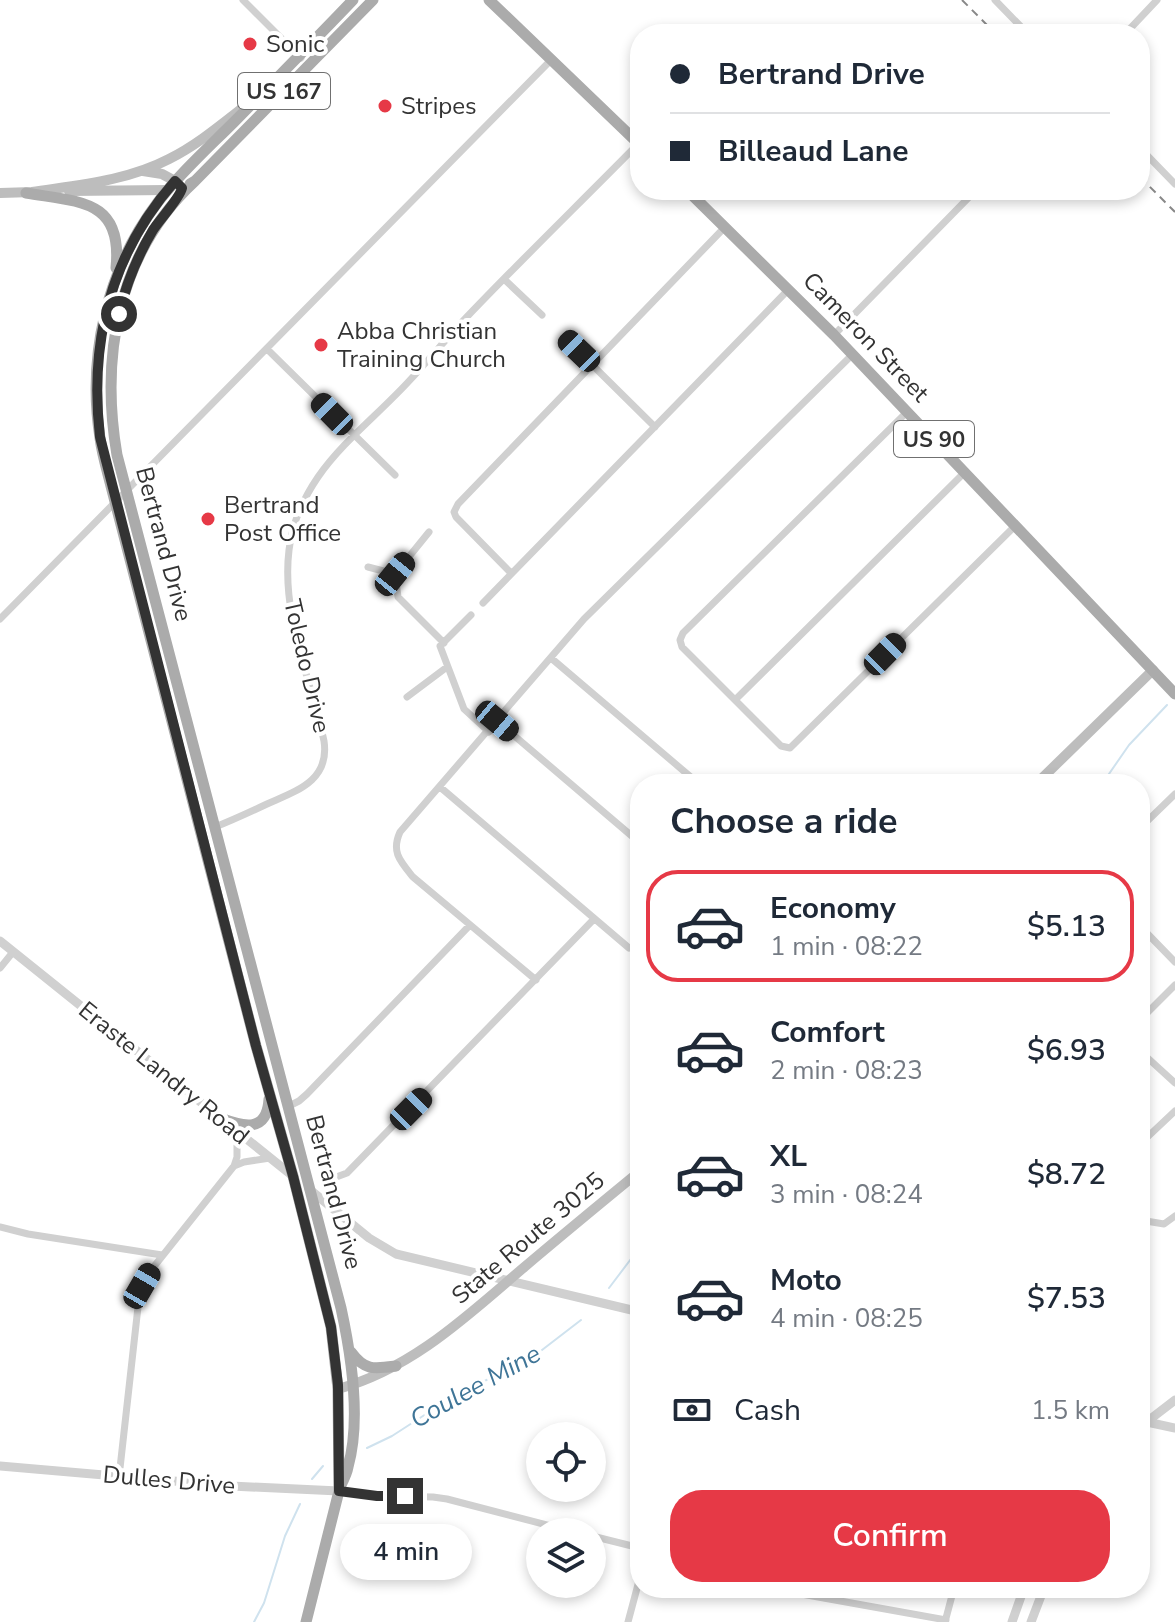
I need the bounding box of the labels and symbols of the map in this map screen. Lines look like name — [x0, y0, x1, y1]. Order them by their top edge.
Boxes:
place label: Sonic — [266, 28, 324, 60]
marker: Sonic — [241, 35, 259, 53]
road number: US 167 — [238, 73, 330, 109]
place label: Stripes — [401, 90, 477, 122]
marker: Stripes — [376, 97, 394, 115]
street label: Cameron Street — [796, 265, 937, 409]
route start — [101, 296, 137, 332]
place label: Abba Christian Training Church — [337, 315, 506, 375]
car — [553, 326, 605, 376]
marker: Abba Christian Training Church — [312, 336, 330, 354]
car — [307, 389, 357, 439]
road number: US 90 — [894, 421, 974, 457]
street label: Bertrand Drive — [128, 463, 200, 625]
place label: Bertrand Post Office — [224, 489, 341, 549]
marker: Bertrand Post Office — [199, 510, 217, 528]
car — [371, 548, 419, 600]
street label: Toledo Drive — [276, 596, 338, 736]
car — [860, 629, 910, 679]
car — [471, 696, 523, 746]
street label: Eraste Landry Road — [72, 994, 256, 1152]
car — [386, 1084, 436, 1134]
street label: Bertrand Drive — [298, 1111, 370, 1273]
street label: State Route 3025 — [445, 1165, 611, 1311]
car — [120, 1259, 164, 1313]
water label: Coulee Mine — [404, 1336, 547, 1437]
street label: Dulles Drive — [101, 1458, 237, 1502]
route end — [387, 1478, 423, 1514]
callout: 4 min — [339, 1524, 471, 1580]

